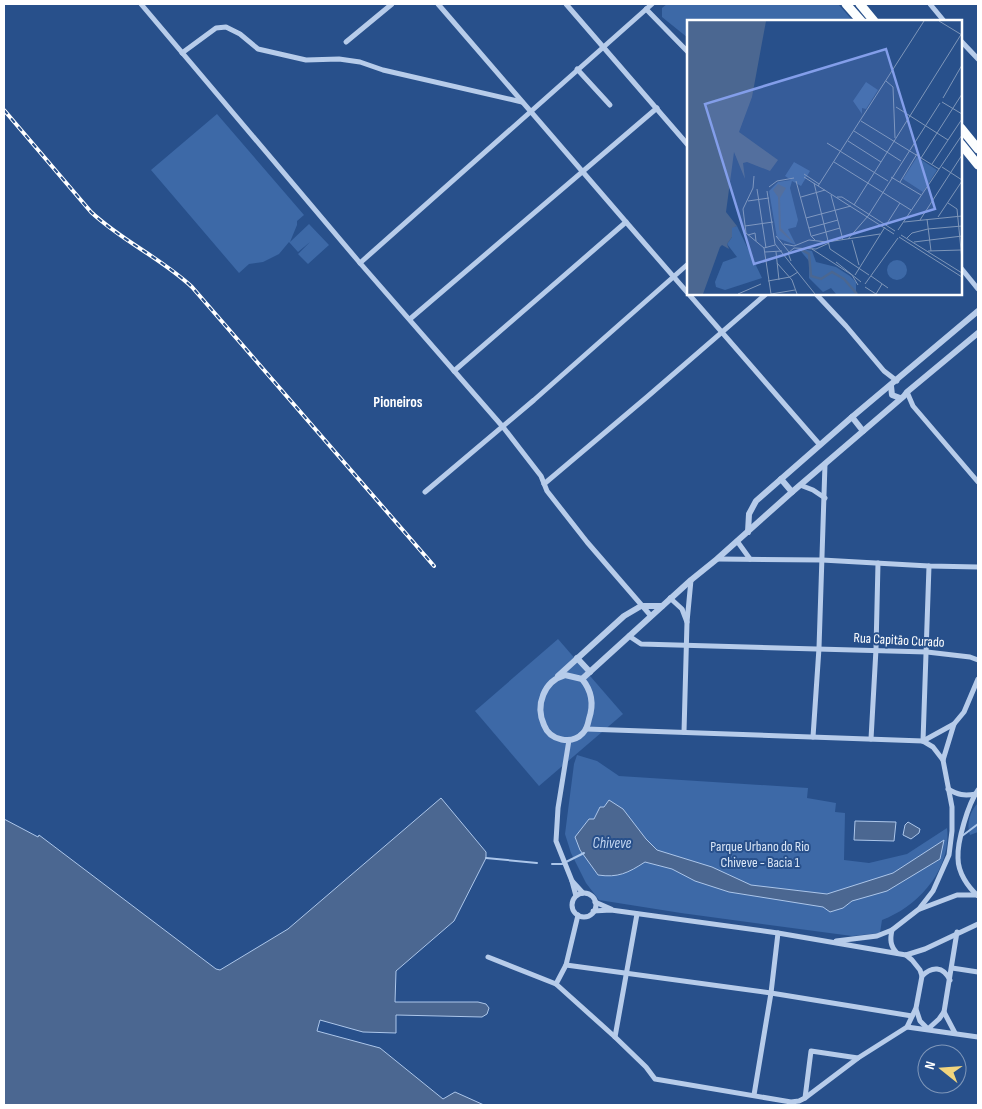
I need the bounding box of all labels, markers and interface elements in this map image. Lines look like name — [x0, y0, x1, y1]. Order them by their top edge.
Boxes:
inset map — [687, 20, 962, 295]
district label: Pioneiros — [373, 393, 423, 412]
street label: Rua Capitão Curado — [853, 629, 945, 651]
water label: Chiveve — [593, 834, 632, 853]
park label: Parque Urbano do Rio Chiveve - Bacia 1 — [710, 838, 810, 871]
north arrow — [917, 1044, 967, 1094]
text: N — [921, 1059, 939, 1071]

